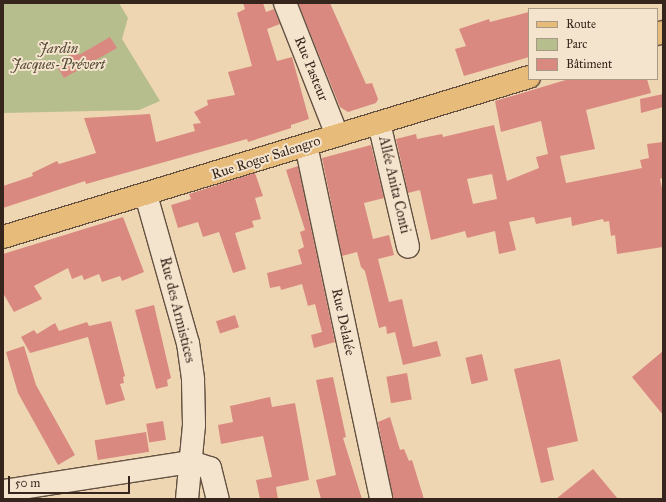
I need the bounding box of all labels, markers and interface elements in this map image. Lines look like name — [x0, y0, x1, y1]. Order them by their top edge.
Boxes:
legend — [528, 8, 658, 80]
text: Route — [566, 17, 596, 31]
street label: Rue Pasteur — [290, 34, 332, 104]
text: Parc — [566, 37, 587, 51]
park label: Jardin Jacques-Prévert — [11, 41, 105, 74]
text: Bâtiment — [566, 57, 612, 71]
street label: Rue Roger Salengro — [209, 132, 323, 184]
street label: Allée Anita Conti — [375, 135, 413, 235]
street label: Rue des Armistices — [156, 256, 198, 364]
street label: Rue Delalée — [328, 287, 358, 357]
scale bar — [10, 468, 132, 494]
text: 50 m — [15, 476, 40, 490]

